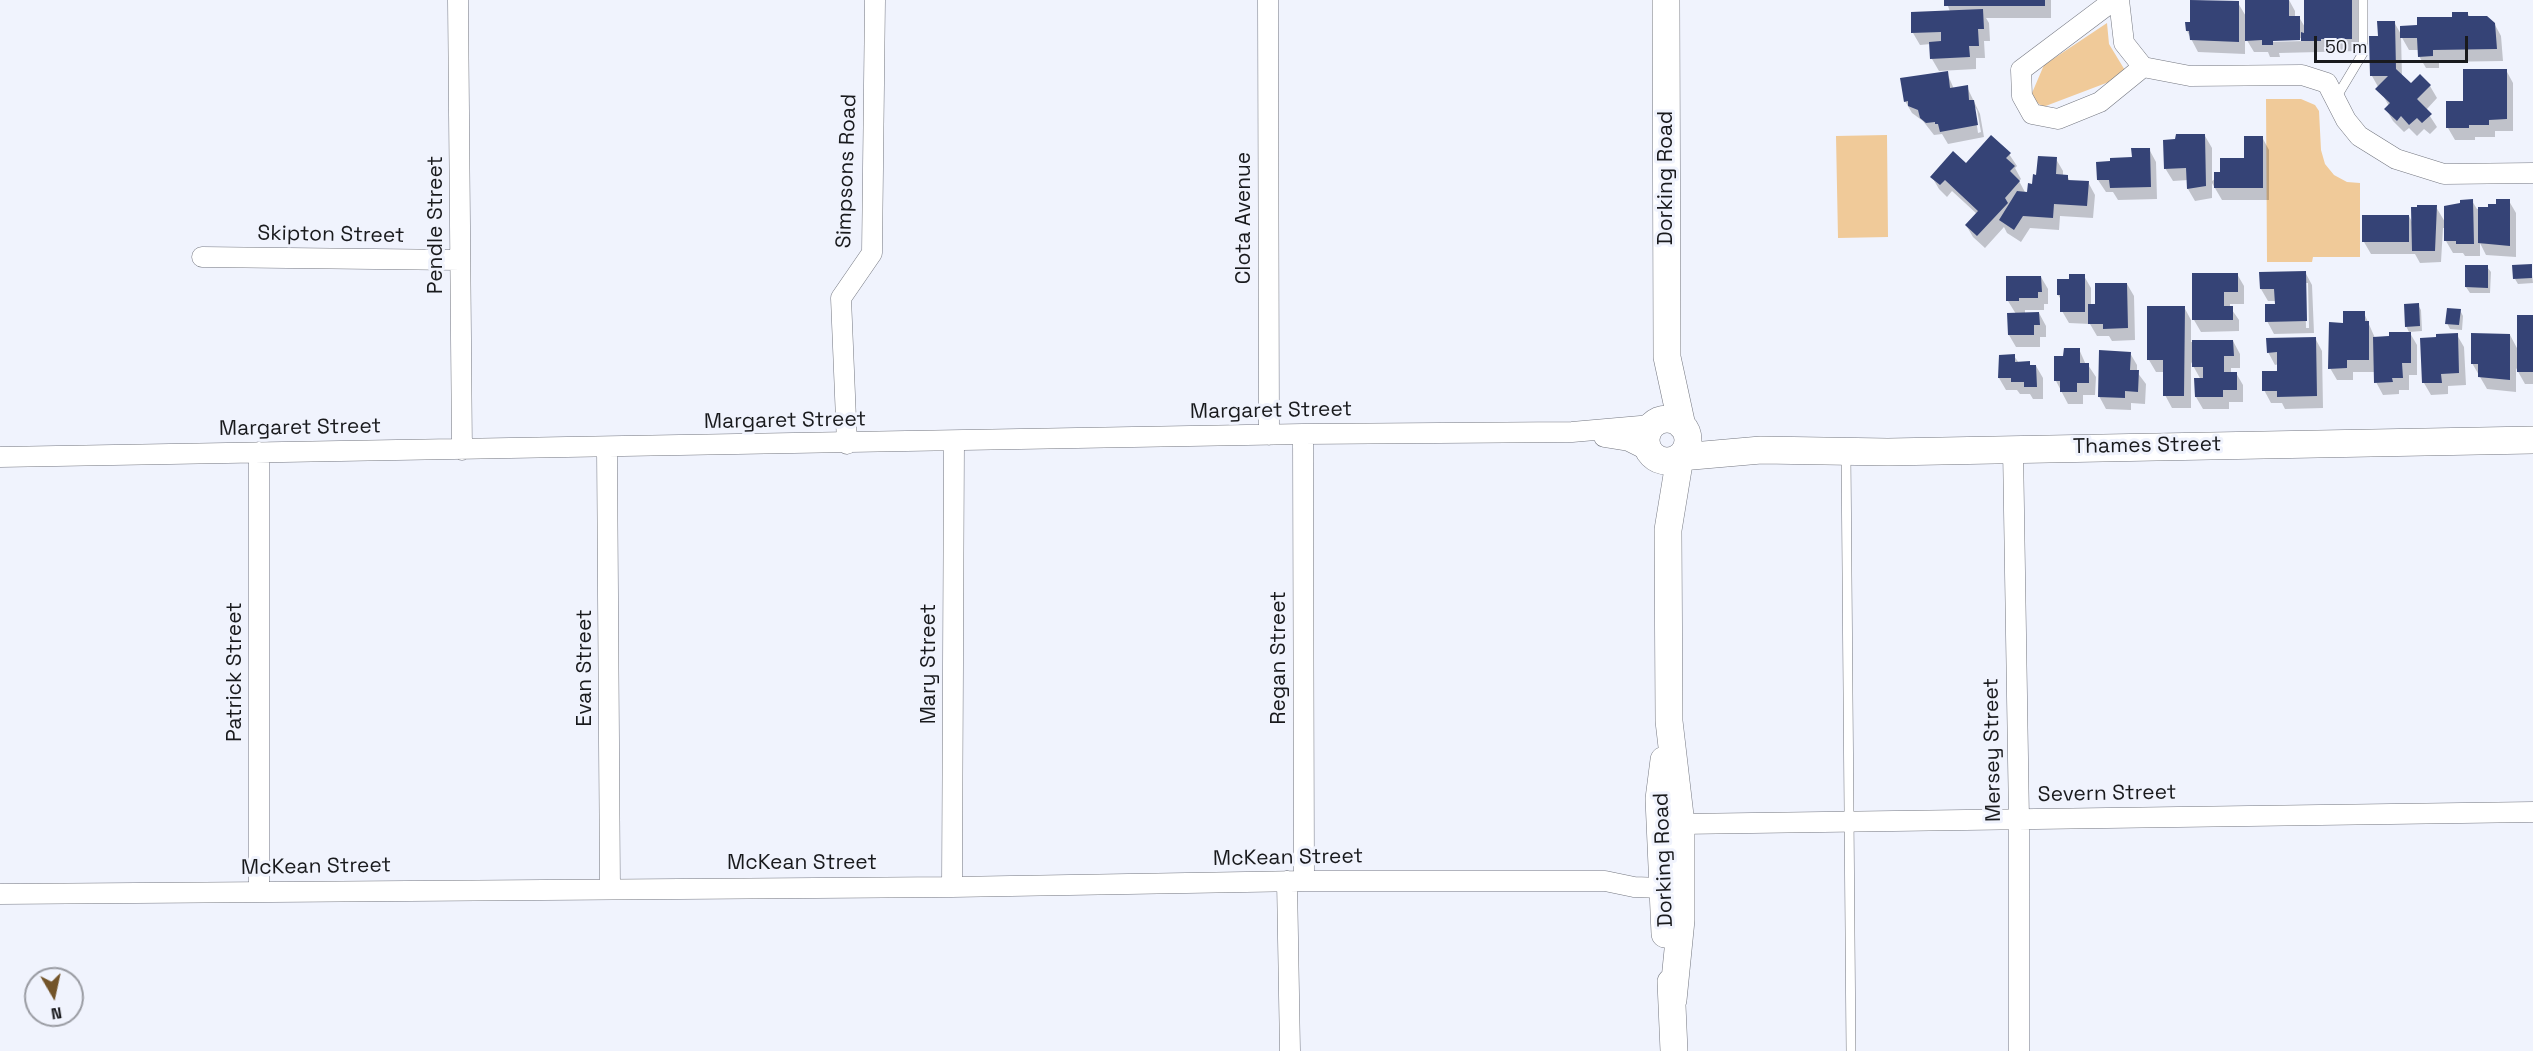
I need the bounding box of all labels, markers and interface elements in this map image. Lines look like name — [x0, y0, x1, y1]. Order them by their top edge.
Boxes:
scale bar — [2317, 24, 2472, 62]
text: 50 m — [2325, 35, 2367, 58]
street label: Simpsons Road — [832, 93, 862, 249]
street label: Dorking Road — [1653, 111, 1679, 245]
street label: Clota Avenue — [1231, 152, 1257, 284]
street label: Pendle Street — [423, 156, 449, 294]
street label: Skipton Street — [257, 221, 405, 249]
street label: Margaret Street — [1190, 397, 1352, 425]
street label: Margaret Street — [704, 407, 866, 435]
street label: Margaret Street — [219, 414, 381, 442]
street label: Thames Street — [2073, 432, 2221, 460]
street label: Regan Street — [1266, 591, 1292, 725]
street label: Patrick Street — [222, 602, 248, 742]
street label: Mary Street — [916, 604, 942, 724]
street label: Evan Street — [572, 609, 598, 727]
street label: Mersey Street — [1979, 678, 2007, 822]
street label: Severn Street — [2038, 780, 2176, 808]
street label: Dorking Road — [1649, 792, 1679, 928]
street label: McKean Street — [1213, 844, 1363, 872]
street label: McKean Street — [727, 850, 877, 876]
street label: McKean Street — [241, 853, 391, 881]
north arrow — [24, 967, 84, 1027]
text: N — [50, 1002, 64, 1025]

